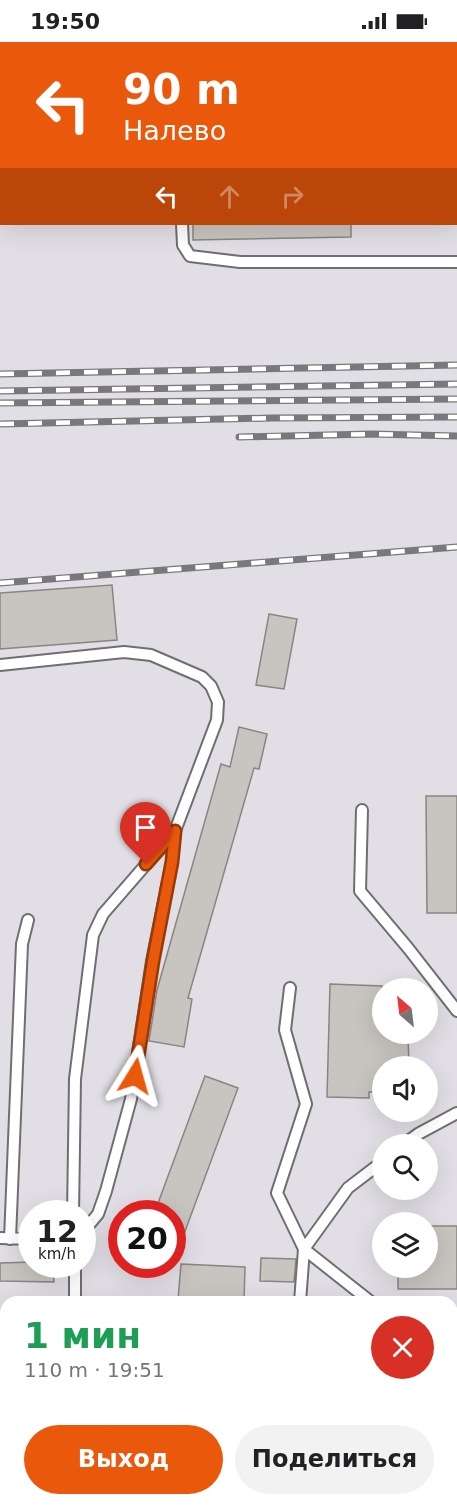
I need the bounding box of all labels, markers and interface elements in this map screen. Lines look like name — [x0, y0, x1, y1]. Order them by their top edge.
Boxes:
text: 19:50 — [30, 9, 100, 34]
text: 90 m — [123, 65, 240, 114]
icon: left — [24, 66, 102, 144]
text: Налево — [123, 115, 226, 146]
icon: left — [150, 180, 183, 213]
icon: ahead — [213, 180, 246, 213]
icon: right — [276, 180, 309, 213]
pin — [120, 802, 171, 864]
icon: arrive — [129, 811, 162, 844]
north arrow — [372, 978, 438, 1044]
map controls — [372, 978, 438, 1278]
position arrow — [103, 1044, 167, 1108]
button: sound — [372, 1056, 438, 1122]
button: search — [372, 1134, 438, 1200]
speed limit sign: 20 — [108, 1200, 186, 1278]
button: layers — [372, 1212, 438, 1278]
text: 12 — [36, 1214, 78, 1249]
text: km/h — [38, 1245, 76, 1263]
text: 1 мин — [24, 1315, 141, 1356]
button: close — [371, 1316, 434, 1379]
text: 110 m · 19:51 — [24, 1358, 165, 1382]
button: Выход — [24, 1425, 223, 1494]
button: Поделиться — [235, 1425, 434, 1494]

